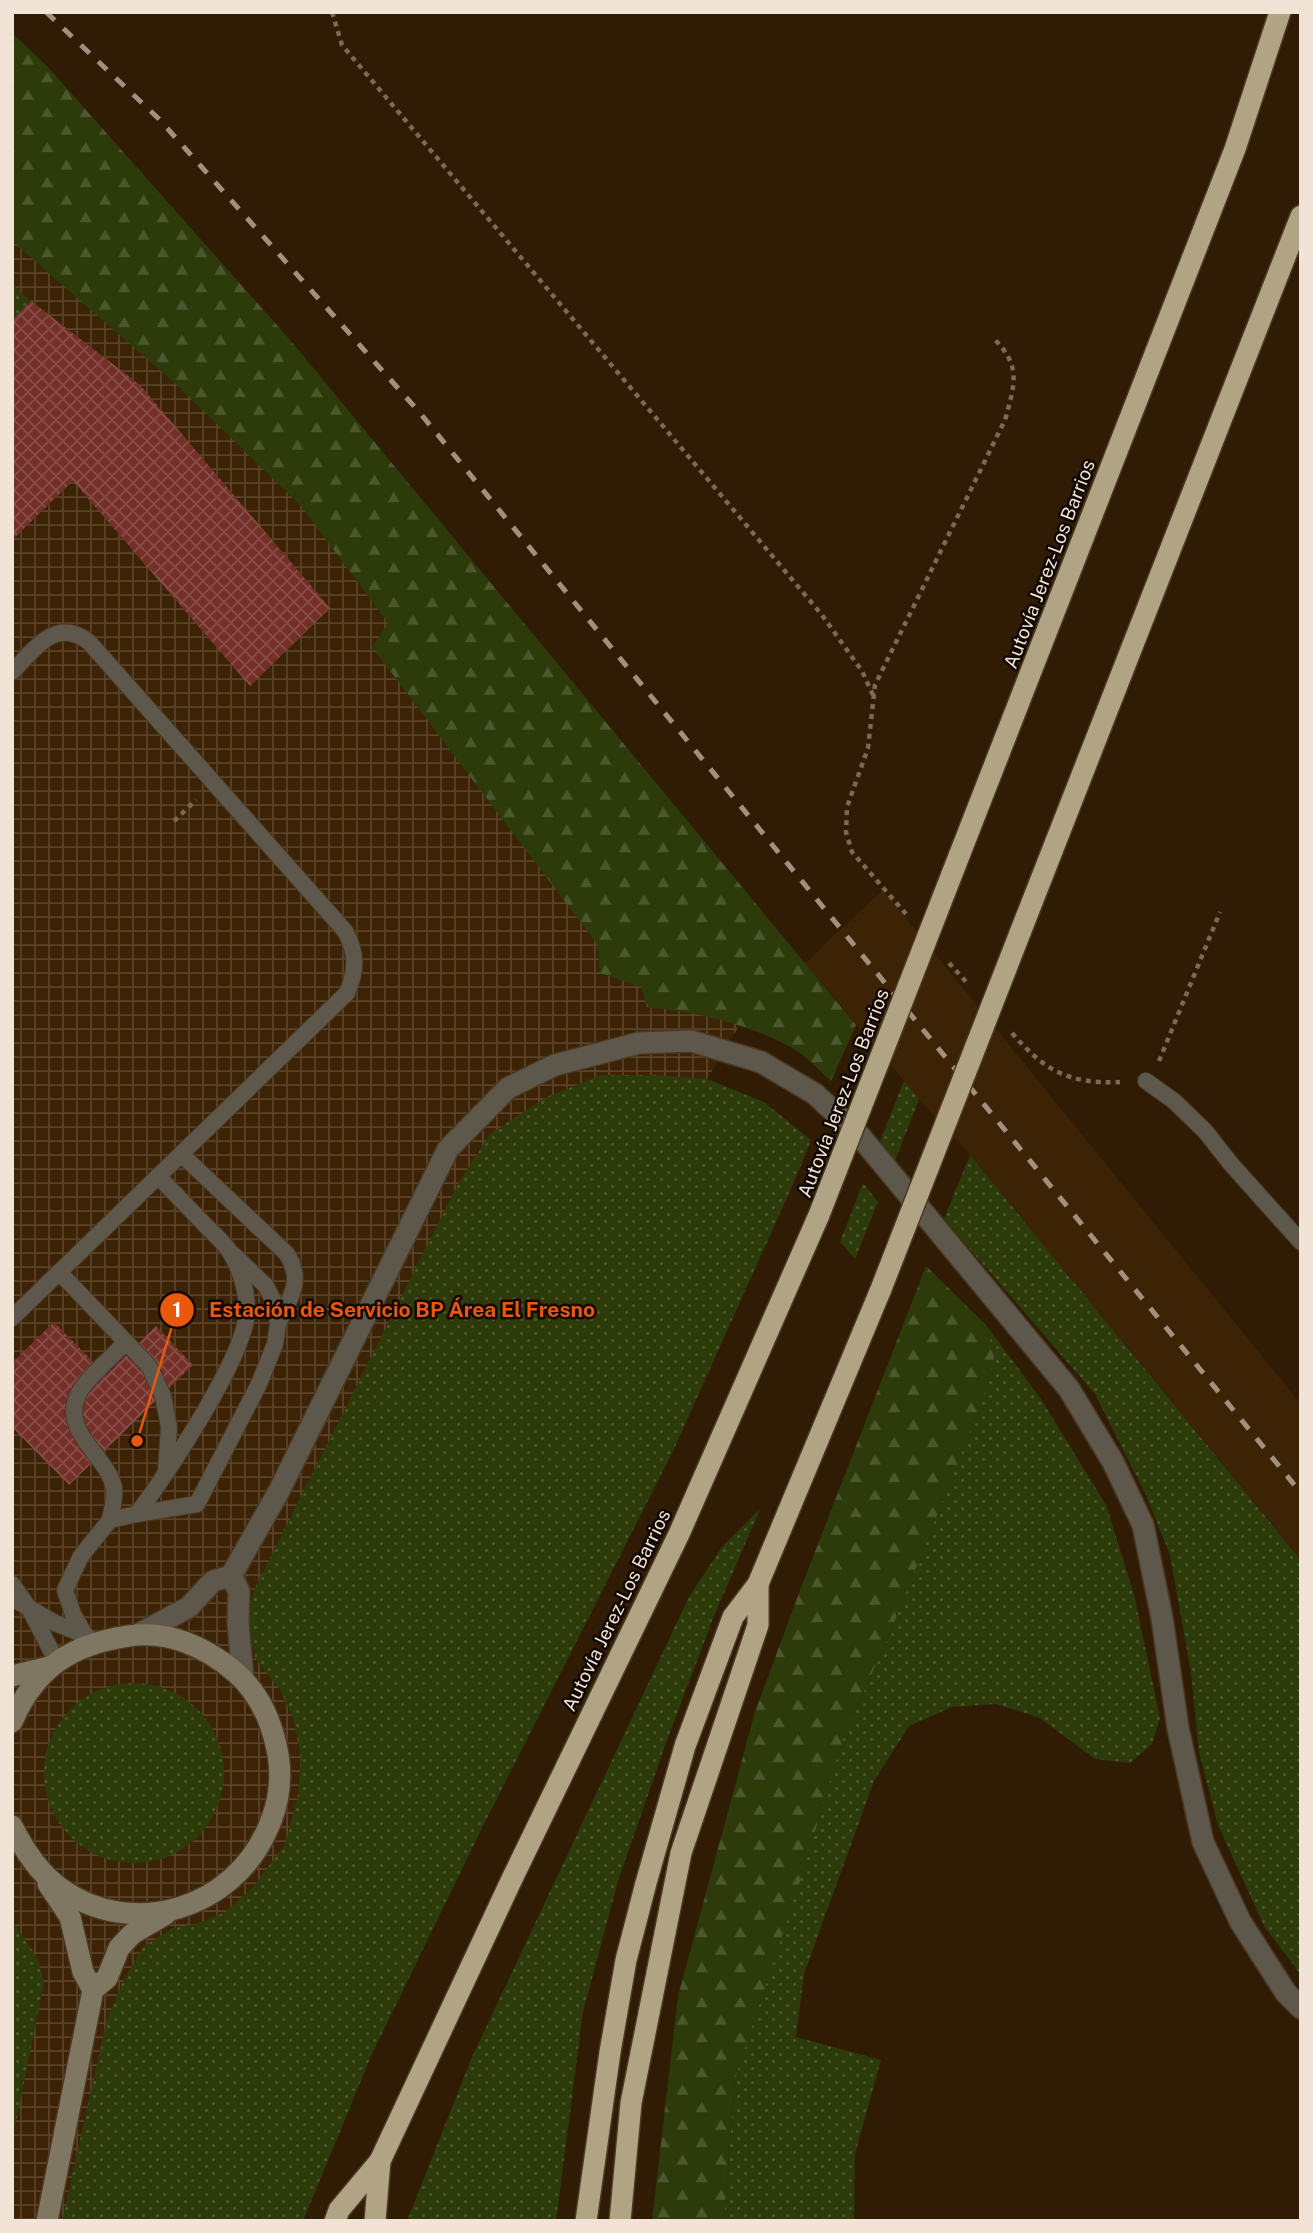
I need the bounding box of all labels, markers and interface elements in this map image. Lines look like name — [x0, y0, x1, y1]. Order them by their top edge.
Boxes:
street label: Autovía Jerez-Los Barrios — [999, 457, 1099, 671]
street label: Autovía Jerez-Los Barrios — [793, 986, 893, 1200]
callout: Estación de Servicio BP Área El Fresno — [160, 1289, 609, 1331]
text: 1 — [173, 1297, 182, 1322]
text: Estación de Servicio BP Área El Fresno — [209, 1297, 595, 1322]
street label: Autovía Jerez-Los Barrios — [558, 1506, 674, 1714]

